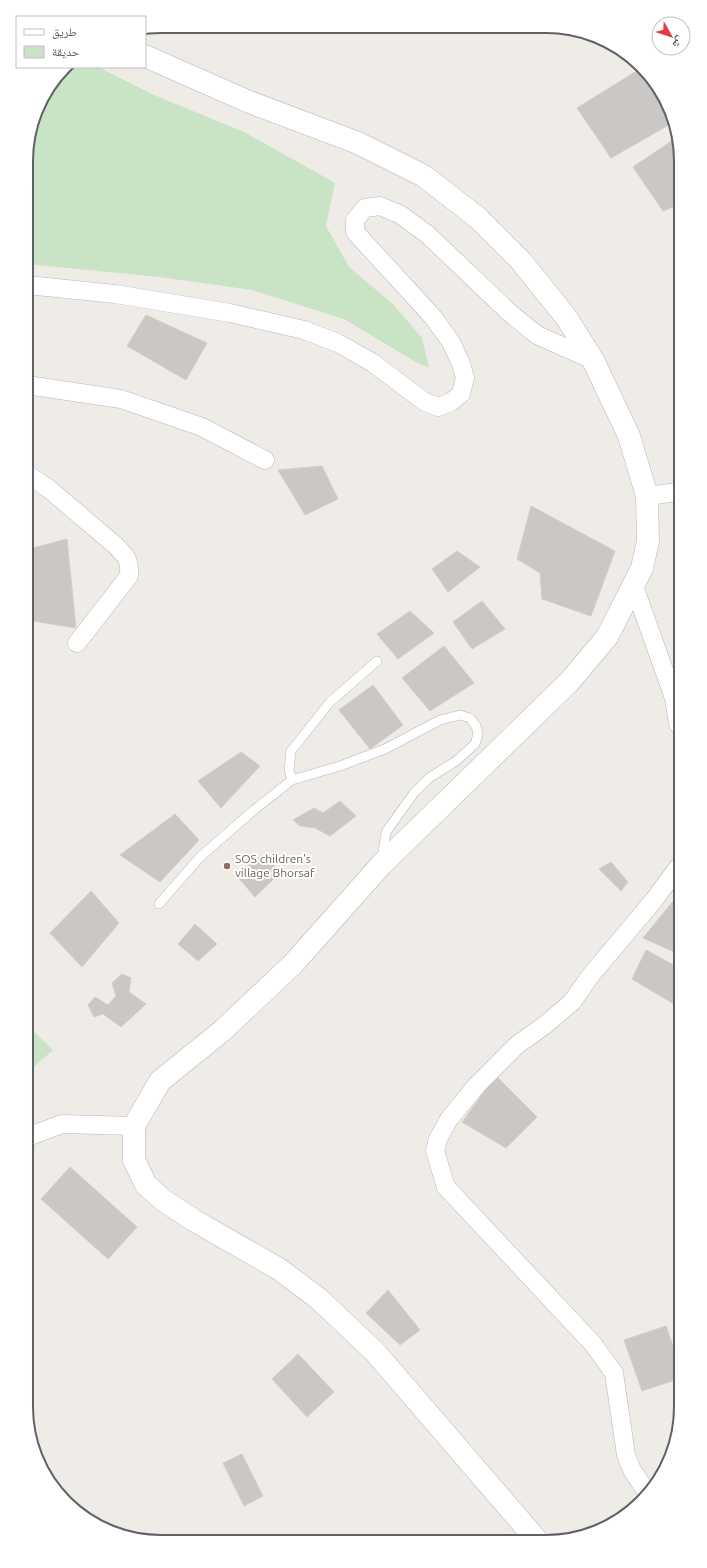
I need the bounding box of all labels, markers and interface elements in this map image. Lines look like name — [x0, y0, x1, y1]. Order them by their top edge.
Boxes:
legend — [16, 16, 146, 68]
north arrow — [651, 16, 691, 56]
text: طريق — [52, 25, 77, 39]
text: ش — [669, 33, 687, 51]
text: حديقة — [52, 45, 80, 59]
place label: SOS children's village Bhorsaf — [235, 852, 315, 879]
marker: SOS children's village Bhorsaf — [222, 861, 232, 871]

